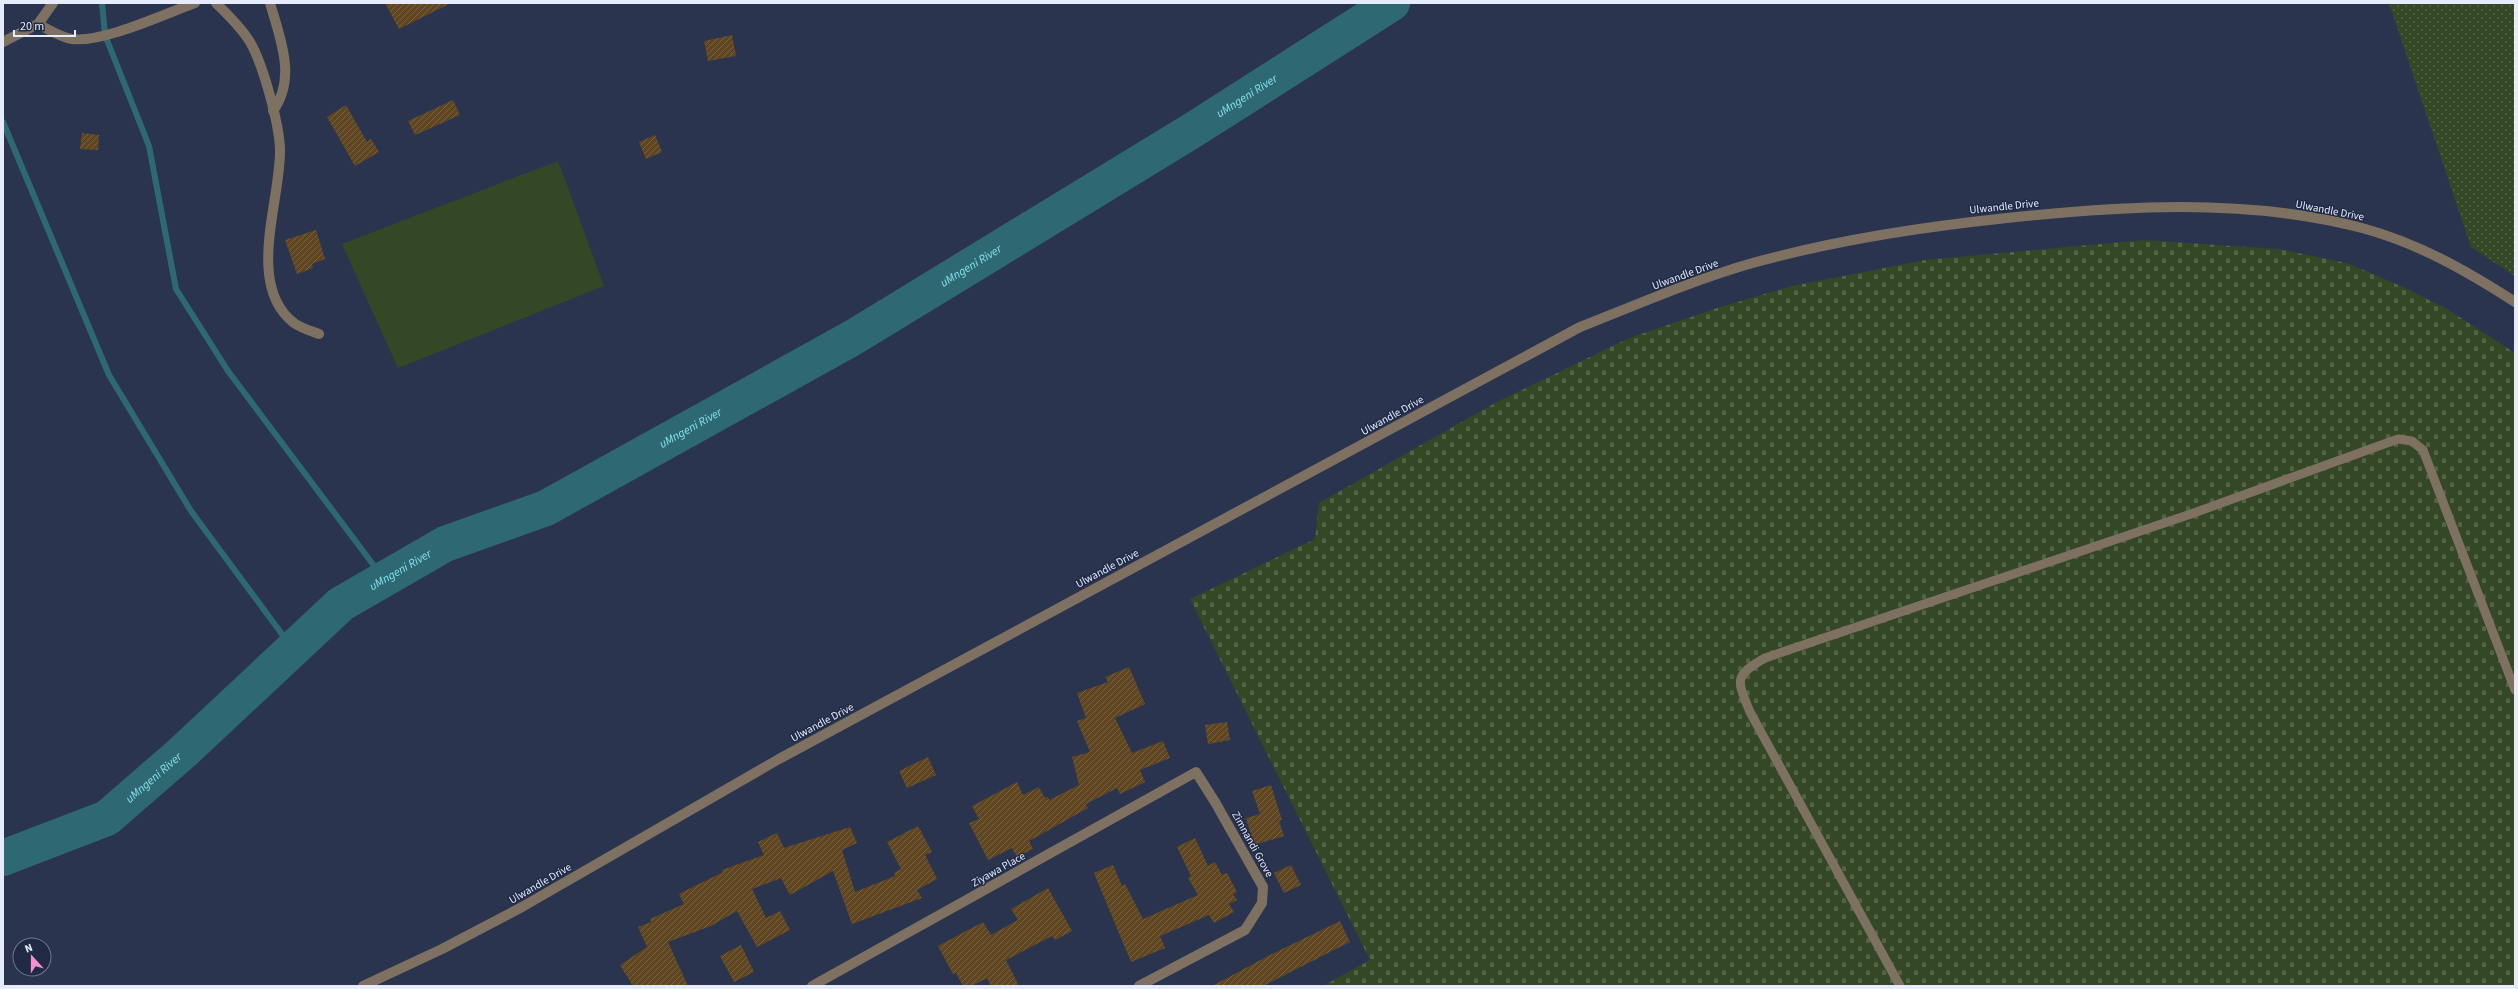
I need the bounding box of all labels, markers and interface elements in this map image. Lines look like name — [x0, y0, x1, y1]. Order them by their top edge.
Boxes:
scale bar — [14, 12, 75, 38]
text: 20 m — [20, 18, 44, 35]
water label: uMngeni River — [1213, 70, 1282, 122]
street label: Ulwandle Drive — [1969, 195, 2040, 218]
street label: Ulwandle Drive — [2294, 196, 2366, 225]
water label: uMngeni River — [937, 240, 1006, 291]
street label: Ulwandle Drive — [1650, 255, 1721, 293]
street label: Ulwandle Drive — [1358, 392, 1427, 439]
water label: uMngeni River — [656, 404, 726, 453]
water label: uMngeni River — [366, 545, 436, 595]
street label: Ulwandle Drive — [1073, 545, 1142, 591]
street label: Ulwandle Drive — [788, 699, 857, 745]
water label: uMngeni River — [122, 748, 186, 807]
street label: Zimnandi Grove — [1228, 809, 1277, 880]
street label: Ziyawa Place — [969, 848, 1028, 890]
street label: Ulwandle Drive — [506, 859, 575, 907]
north arrow — [12, 937, 52, 977]
text: N — [22, 940, 35, 956]

